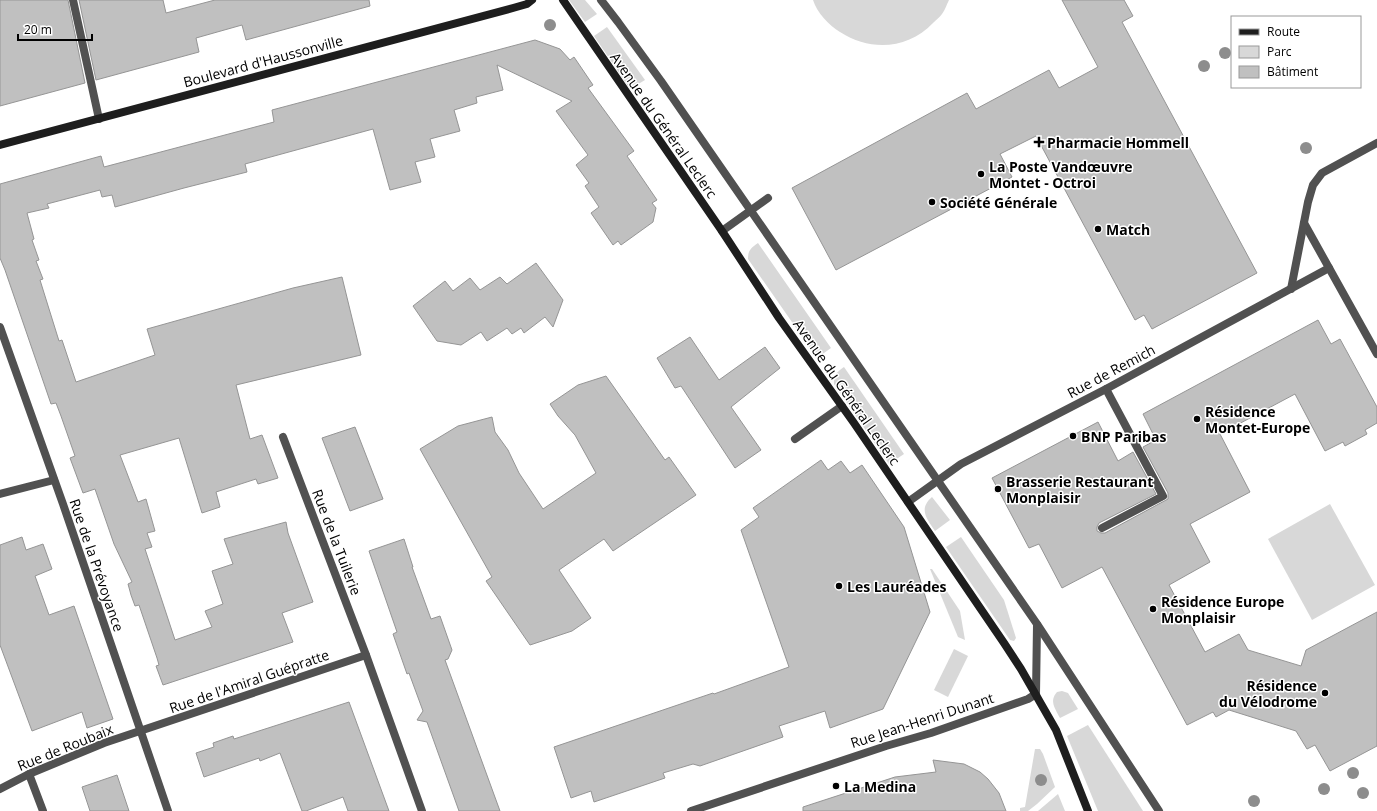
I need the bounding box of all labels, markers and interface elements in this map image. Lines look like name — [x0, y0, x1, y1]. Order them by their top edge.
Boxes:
scale bar — [18, 16, 92, 42]
legend — [1231, 16, 1361, 88]
text: 20 m — [24, 21, 52, 38]
text: Route — [1267, 23, 1300, 40]
street label: Boulevard d'Haussonville — [181, 31, 345, 91]
text: Parc — [1267, 43, 1292, 60]
street label: Avenue du Général Leclerc — [606, 48, 722, 202]
text: Bâtiment — [1267, 63, 1318, 80]
place label: Pharmacie Hommell — [1047, 133, 1189, 152]
marker: Pharmacie Hommell — [1034, 137, 1044, 147]
place label: La Poste Vandœuvre Montet - Octroi — [989, 157, 1133, 192]
marker: La Poste Vandœuvre Montet - Octroi — [976, 169, 986, 179]
place label: Société Générale — [940, 193, 1057, 212]
marker: Société Générale — [927, 197, 937, 207]
place label: Match — [1106, 220, 1150, 239]
marker: Match — [1093, 224, 1103, 234]
street label: Avenue du Général Leclerc — [789, 315, 905, 469]
street label: Rue de Remich — [1064, 340, 1158, 402]
place label: Résidence Montet-Europe — [1205, 402, 1310, 437]
marker: Résidence Montet-Europe — [1192, 414, 1202, 424]
place label: BNP Paribas — [1081, 427, 1166, 446]
marker: BNP Paribas — [1068, 431, 1078, 441]
place label: Brasserie Restaurant Monplaisir — [1006, 472, 1153, 507]
marker: Brasserie Restaurant Monplaisir — [993, 484, 1003, 494]
street label: Rue de la Tuilerie — [308, 486, 366, 598]
street label: Rue de la Prévoyance — [65, 496, 129, 634]
place label: Les Lauréades — [847, 577, 947, 596]
marker: Les Lauréades — [834, 581, 844, 591]
place label: Résidence Europe Monplaisir — [1161, 592, 1284, 627]
marker: Résidence Europe Monplaisir — [1148, 604, 1158, 614]
street label: Rue de l'Amiral Guépratte — [167, 645, 332, 717]
place label: Résidence du Vélodrome — [1219, 676, 1317, 711]
street label: Rue Jean-Henri Dunant — [848, 688, 996, 752]
marker: Résidence du Vélodrome — [1320, 688, 1330, 698]
street label: Rue de Roubaix — [14, 719, 116, 775]
place label: La Medina — [844, 777, 916, 796]
marker: La Medina — [831, 781, 841, 791]

